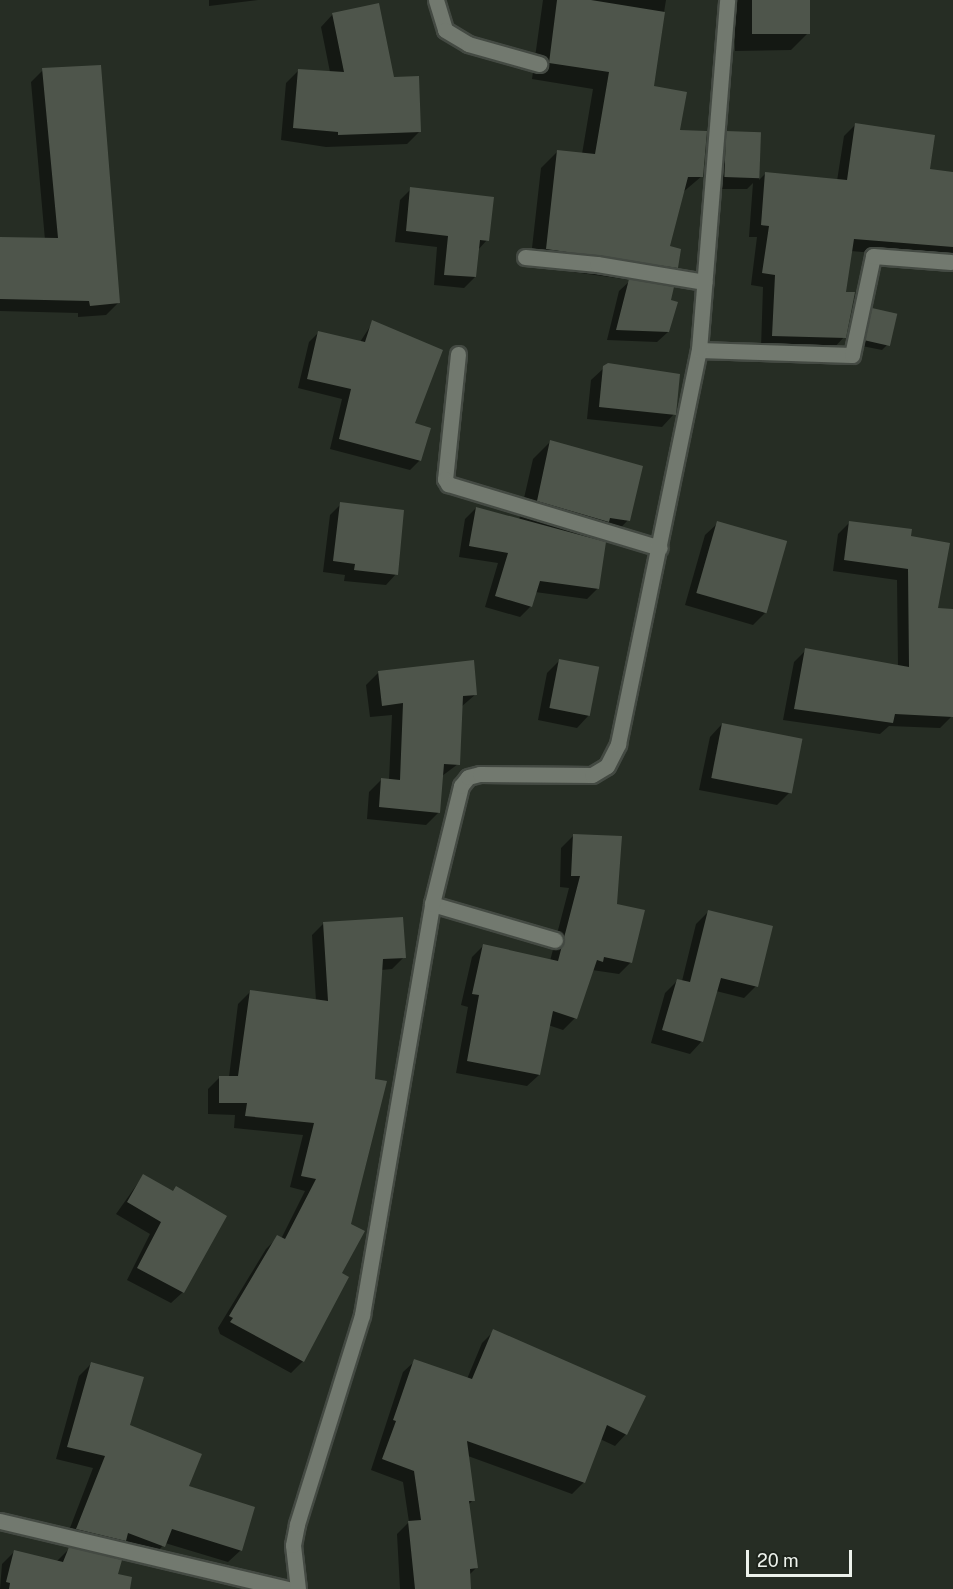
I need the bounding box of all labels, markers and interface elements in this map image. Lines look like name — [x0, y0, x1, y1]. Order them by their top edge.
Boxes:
scale bar — [749, 1538, 856, 1576]
text: 20 m — [757, 1550, 799, 1571]

